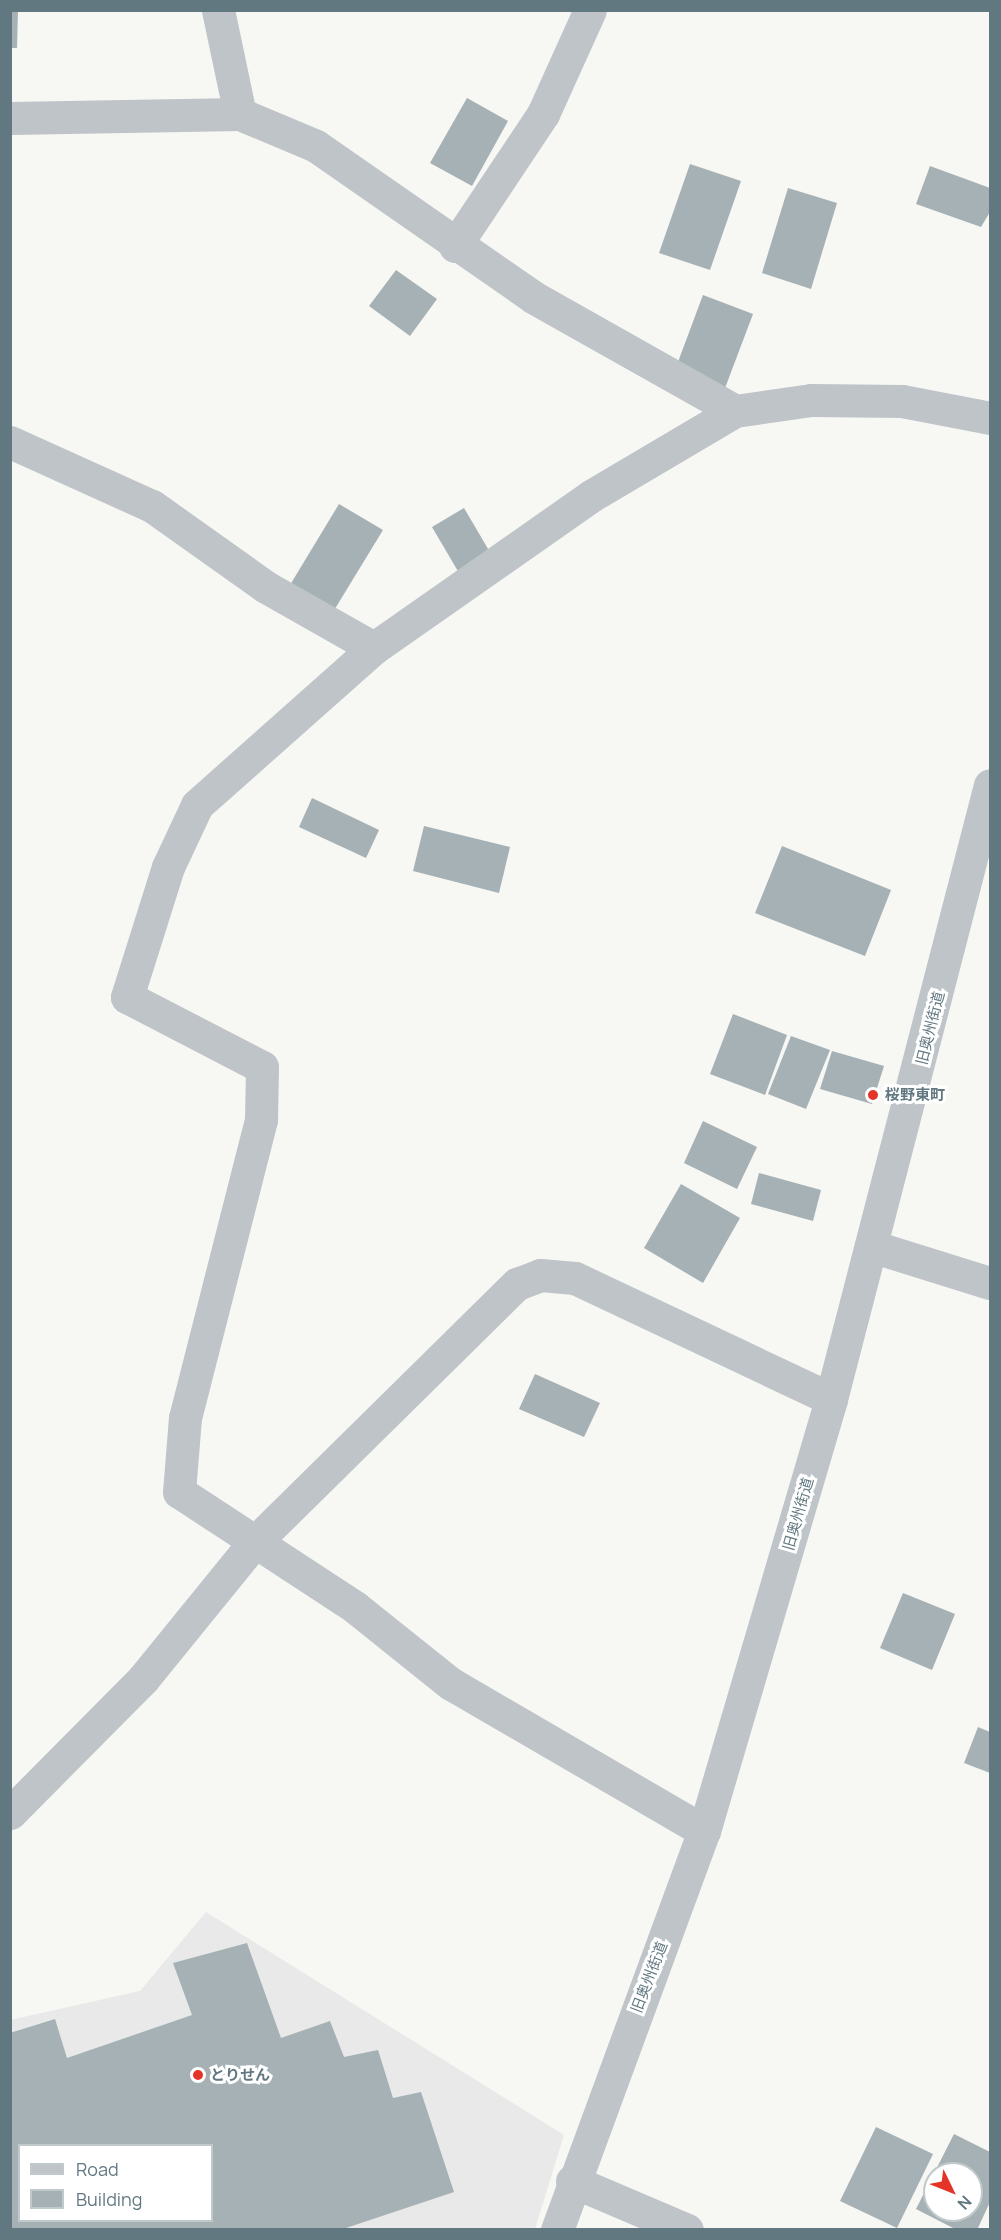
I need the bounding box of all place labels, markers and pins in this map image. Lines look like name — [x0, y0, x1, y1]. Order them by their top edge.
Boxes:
place label: 桜野東町 — [885, 1086, 945, 1104]
marker: 桜野東町 — [866, 1088, 880, 1102]
place label: とりせん — [210, 2066, 270, 2084]
marker: とりせん — [191, 2068, 205, 2082]

